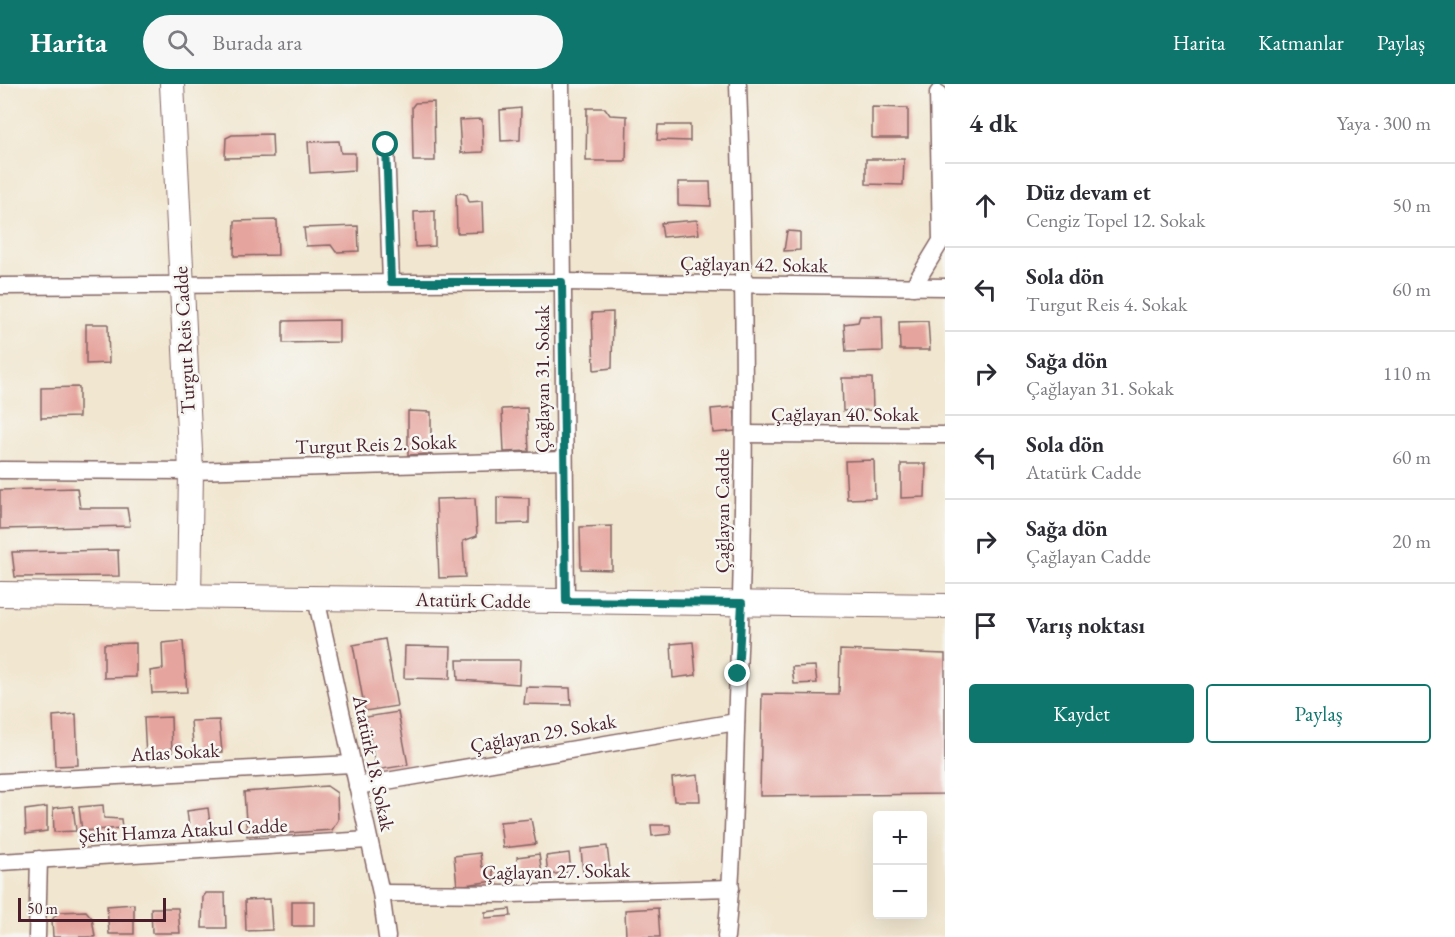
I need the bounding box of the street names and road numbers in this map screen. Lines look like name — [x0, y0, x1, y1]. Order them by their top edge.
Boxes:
street label: Çağlayan 42. Sokak — [680, 250, 829, 278]
street label: Turgut Reis Cadde — [167, 265, 201, 414]
street label: Çağlayan 31. Sokak — [529, 304, 555, 453]
street label: Çağlayan 40. Sokak — [771, 401, 920, 427]
street label: Turgut Reis 2. Sokak — [295, 428, 458, 460]
street label: Çağlayan Cadde — [709, 448, 735, 573]
street label: Atatürk Cadde — [414, 586, 531, 614]
street label: Atatürk 18. Sokak — [347, 692, 401, 834]
street label: Çağlayan 29. Sokak — [468, 707, 619, 759]
street label: Atlas Sokak — [129, 737, 221, 767]
street label: Şehit Hamza Atakul Cadde — [78, 812, 288, 848]
street label: Çağlayan 27. Sokak — [482, 857, 631, 885]

